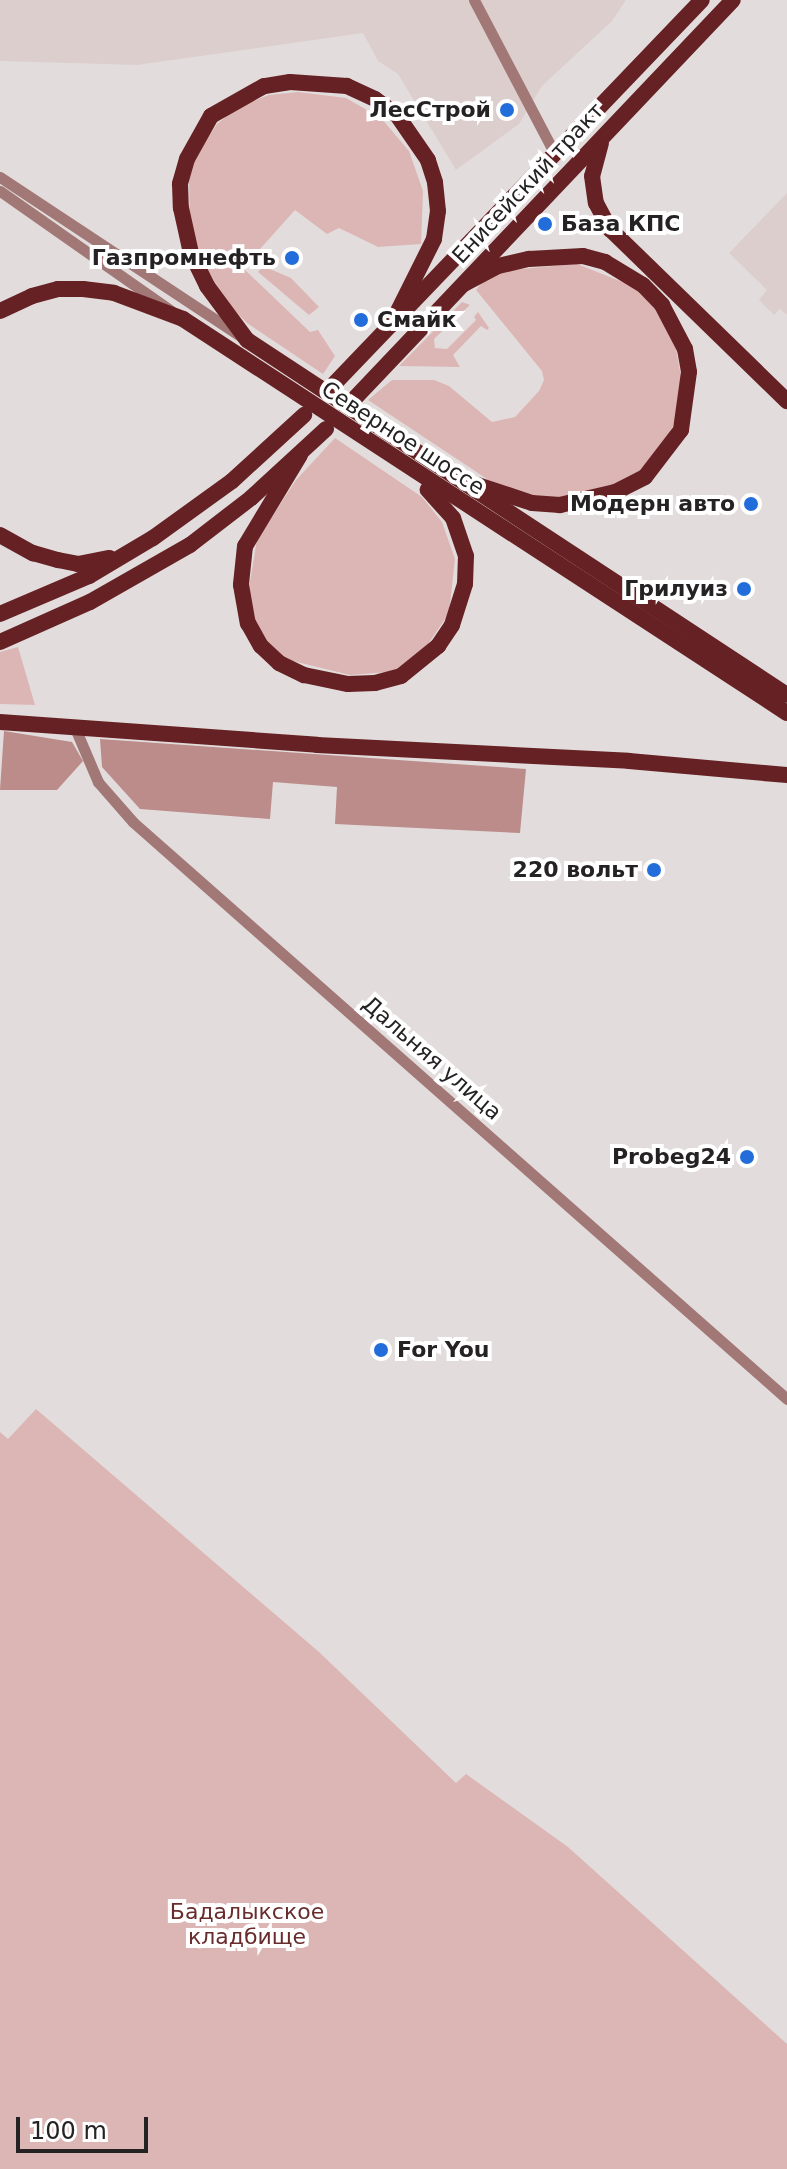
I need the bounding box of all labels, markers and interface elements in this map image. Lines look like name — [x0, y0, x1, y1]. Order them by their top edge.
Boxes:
place label: ЛесСтрой — [370, 97, 491, 123]
street label: Енисейский тракт — [447, 97, 609, 269]
marker: ЛесСтрой — [498, 101, 516, 119]
place label: База КПС — [561, 211, 680, 237]
marker: База КПС — [536, 215, 554, 233]
place label: Газпромнефть — [92, 245, 276, 271]
marker: Газпромнефть — [283, 249, 301, 267]
place label: Смайк — [377, 307, 456, 333]
marker: Смайк — [352, 311, 370, 329]
street label: Северное шоссе — [317, 375, 489, 501]
place label: Модерн авто — [570, 491, 735, 517]
marker: Модерн авто — [742, 495, 760, 513]
place label: Грилуиз — [624, 576, 728, 602]
marker: Грилуиз — [735, 580, 753, 598]
place label: 220 вольт — [513, 857, 638, 883]
marker: 220 вольт — [645, 861, 663, 879]
street label: Дальняя улица — [357, 991, 507, 1125]
place label: Probeg24 — [612, 1144, 731, 1170]
marker: Probeg24 — [738, 1148, 756, 1166]
place label: For You — [397, 1337, 489, 1363]
marker: For You — [372, 1341, 390, 1359]
park label: Бадалыкское кладбище — [170, 1898, 324, 1950]
scale bar — [20, 2101, 152, 2151]
text: 100 m — [30, 2117, 107, 2145]

